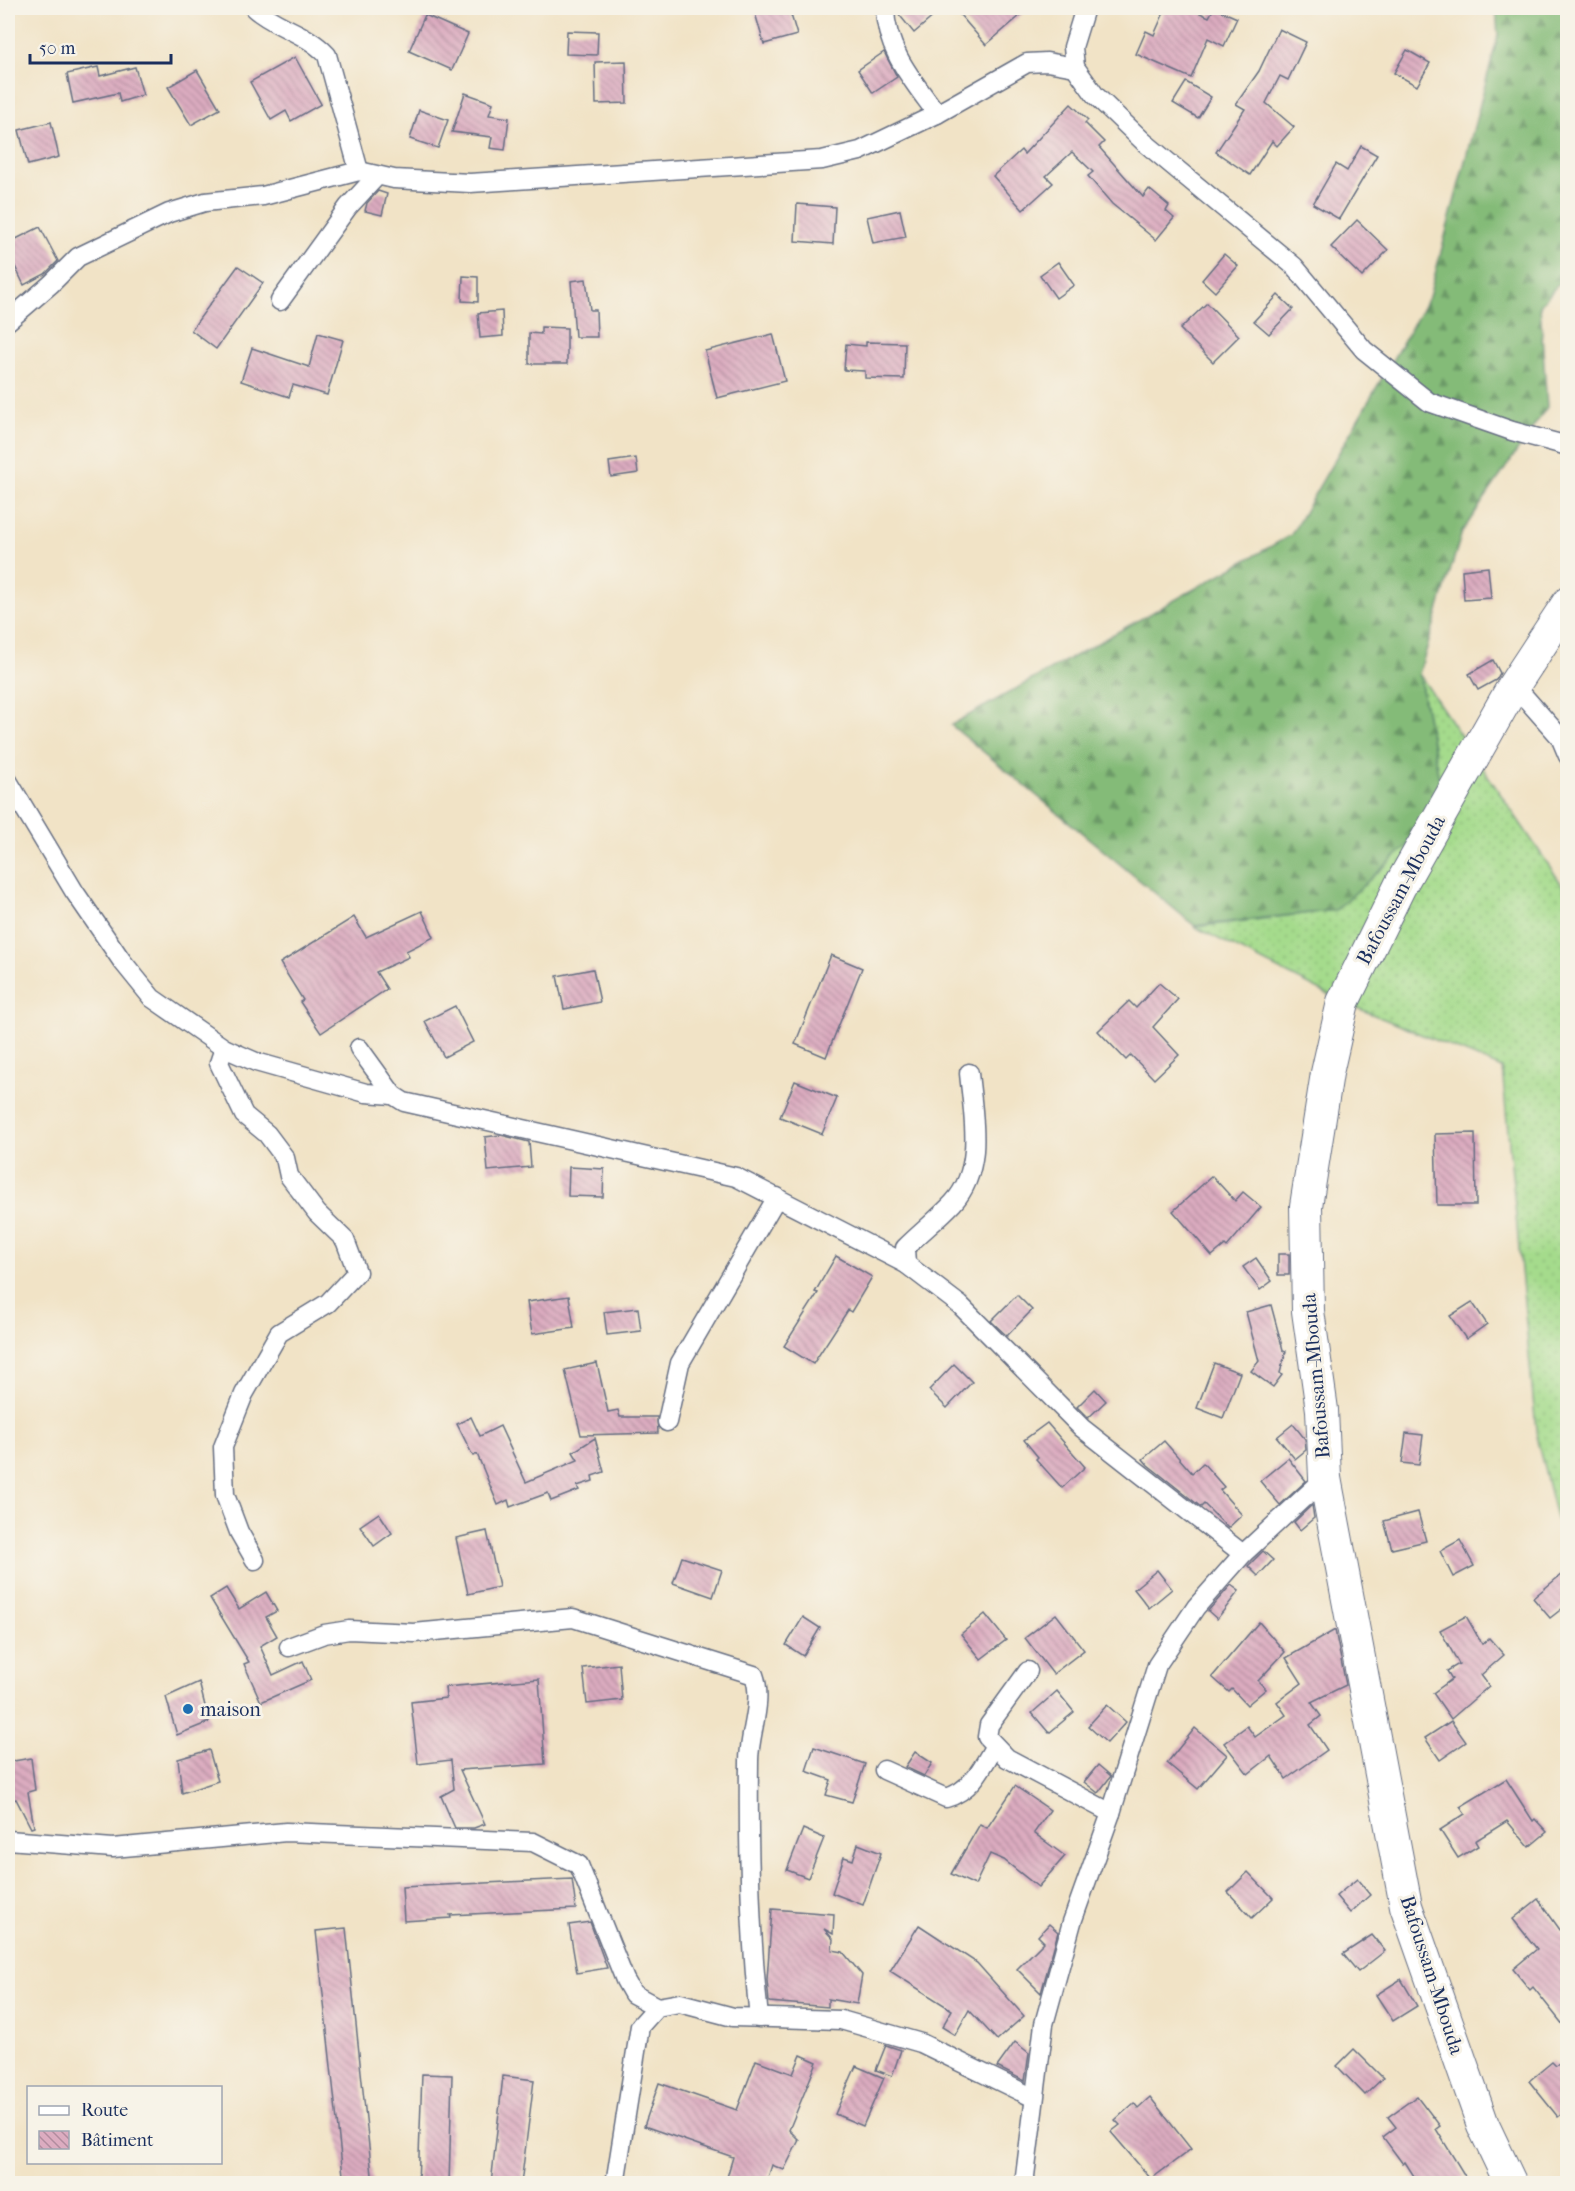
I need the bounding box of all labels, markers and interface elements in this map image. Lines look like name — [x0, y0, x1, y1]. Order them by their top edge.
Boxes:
scale bar — [30, 27, 171, 65]
text: 50 m — [39, 38, 76, 59]
street label: Bafoussam-Mbouda — [1352, 811, 1450, 969]
street label: Bafoussam-Mbouda — [1297, 1292, 1335, 1460]
place label: maison — [200, 1698, 261, 1721]
marker: maison — [181, 1702, 195, 1716]
street label: Bafoussam-Mbouda — [1395, 1893, 1469, 2058]
legend — [27, 2086, 222, 2164]
text: Route — [81, 2100, 128, 2121]
text: Bâtiment — [81, 2130, 154, 2151]

